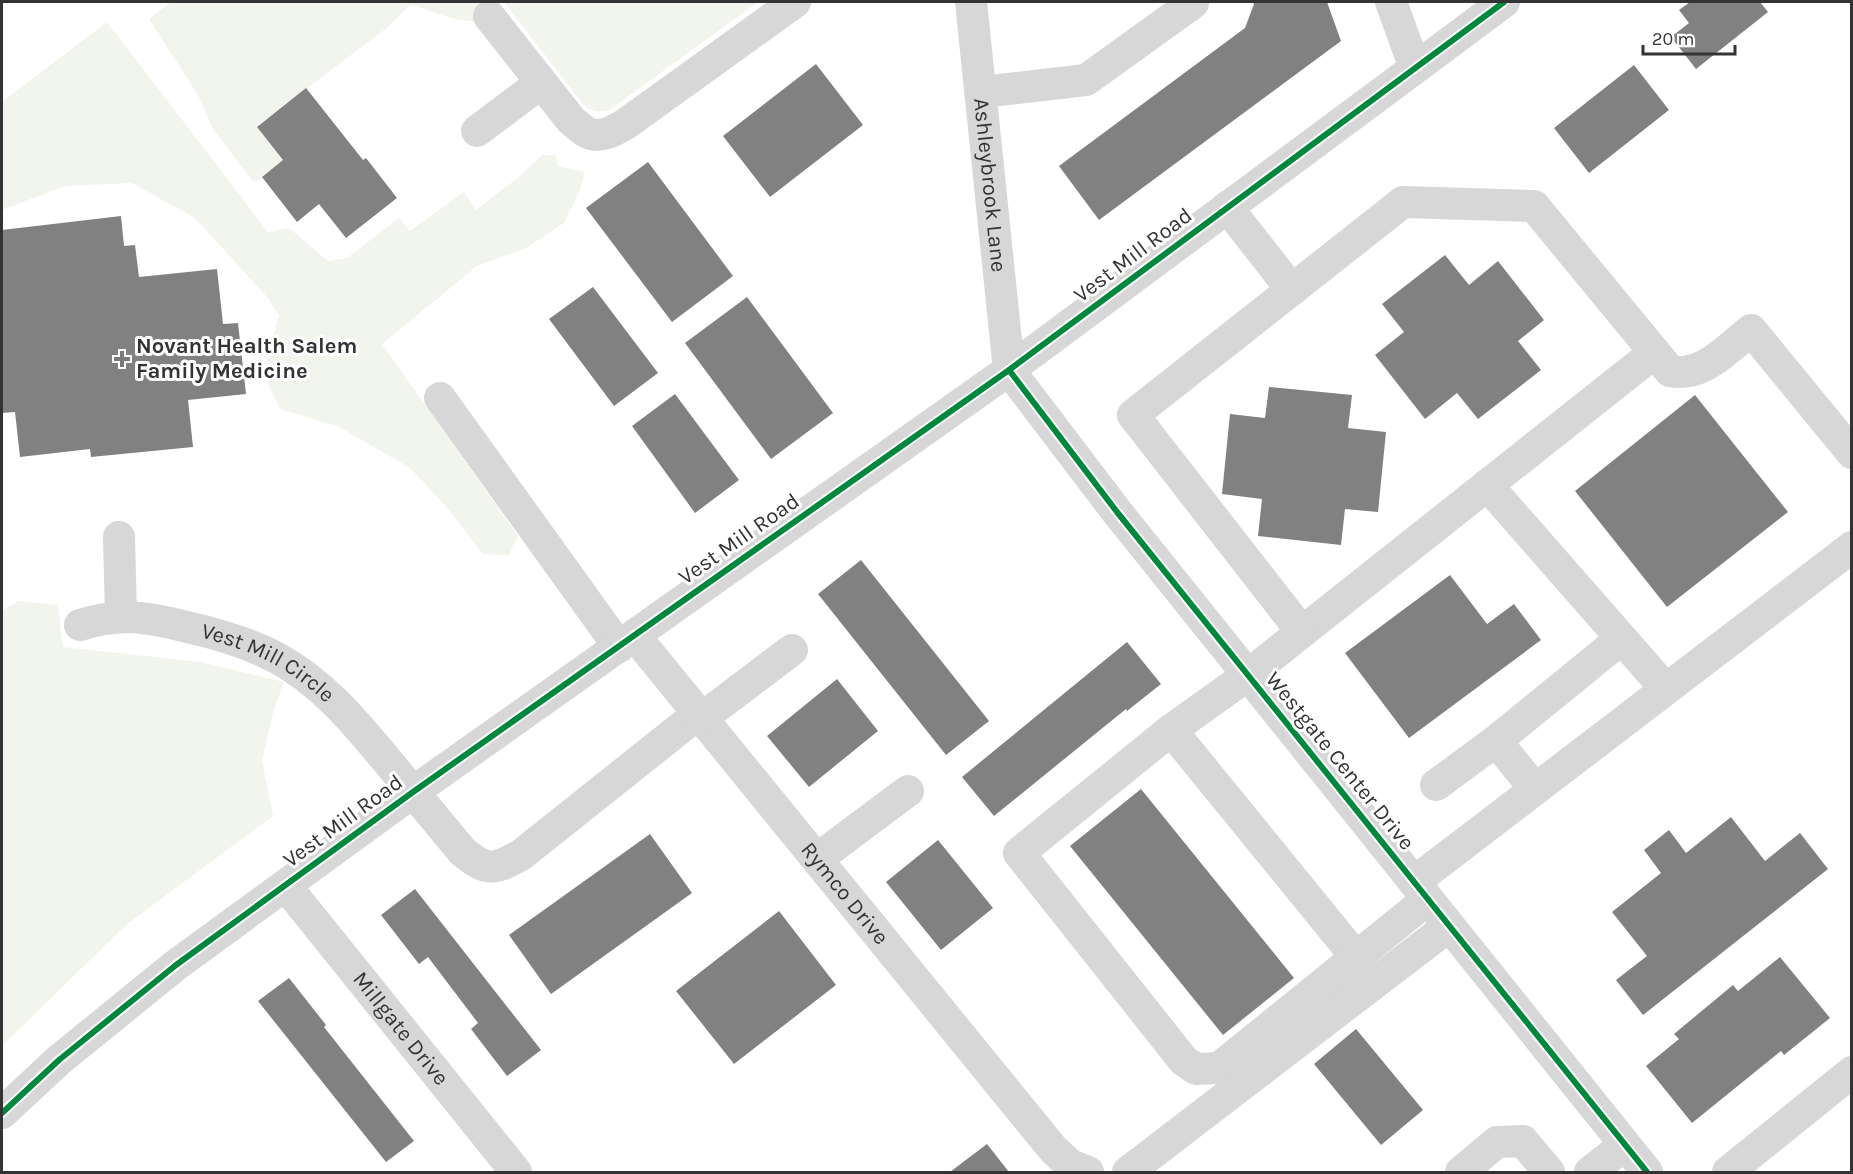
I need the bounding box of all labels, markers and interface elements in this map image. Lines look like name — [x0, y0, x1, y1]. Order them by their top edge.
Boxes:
scale bar — [1643, 18, 1734, 56]
text: 20 m — [1652, 28, 1694, 50]
street label: Ashleybrook Lane — [968, 97, 1012, 273]
street label: Vest Mill Road — [1069, 202, 1197, 308]
place label: Novant Health Salem Family Medicine — [136, 333, 357, 384]
marker: Novant Health Salem Family Medicine — [113, 350, 131, 368]
street label: Vest Mill Road — [674, 488, 804, 590]
street label: Vest Mill Circle — [199, 618, 340, 708]
street label: Westgate Center Drive — [1260, 667, 1420, 855]
street label: Vest Mill Road — [278, 769, 408, 873]
street label: Rymco Drive — [795, 837, 894, 950]
street label: Millgate Drive — [347, 967, 454, 1091]

